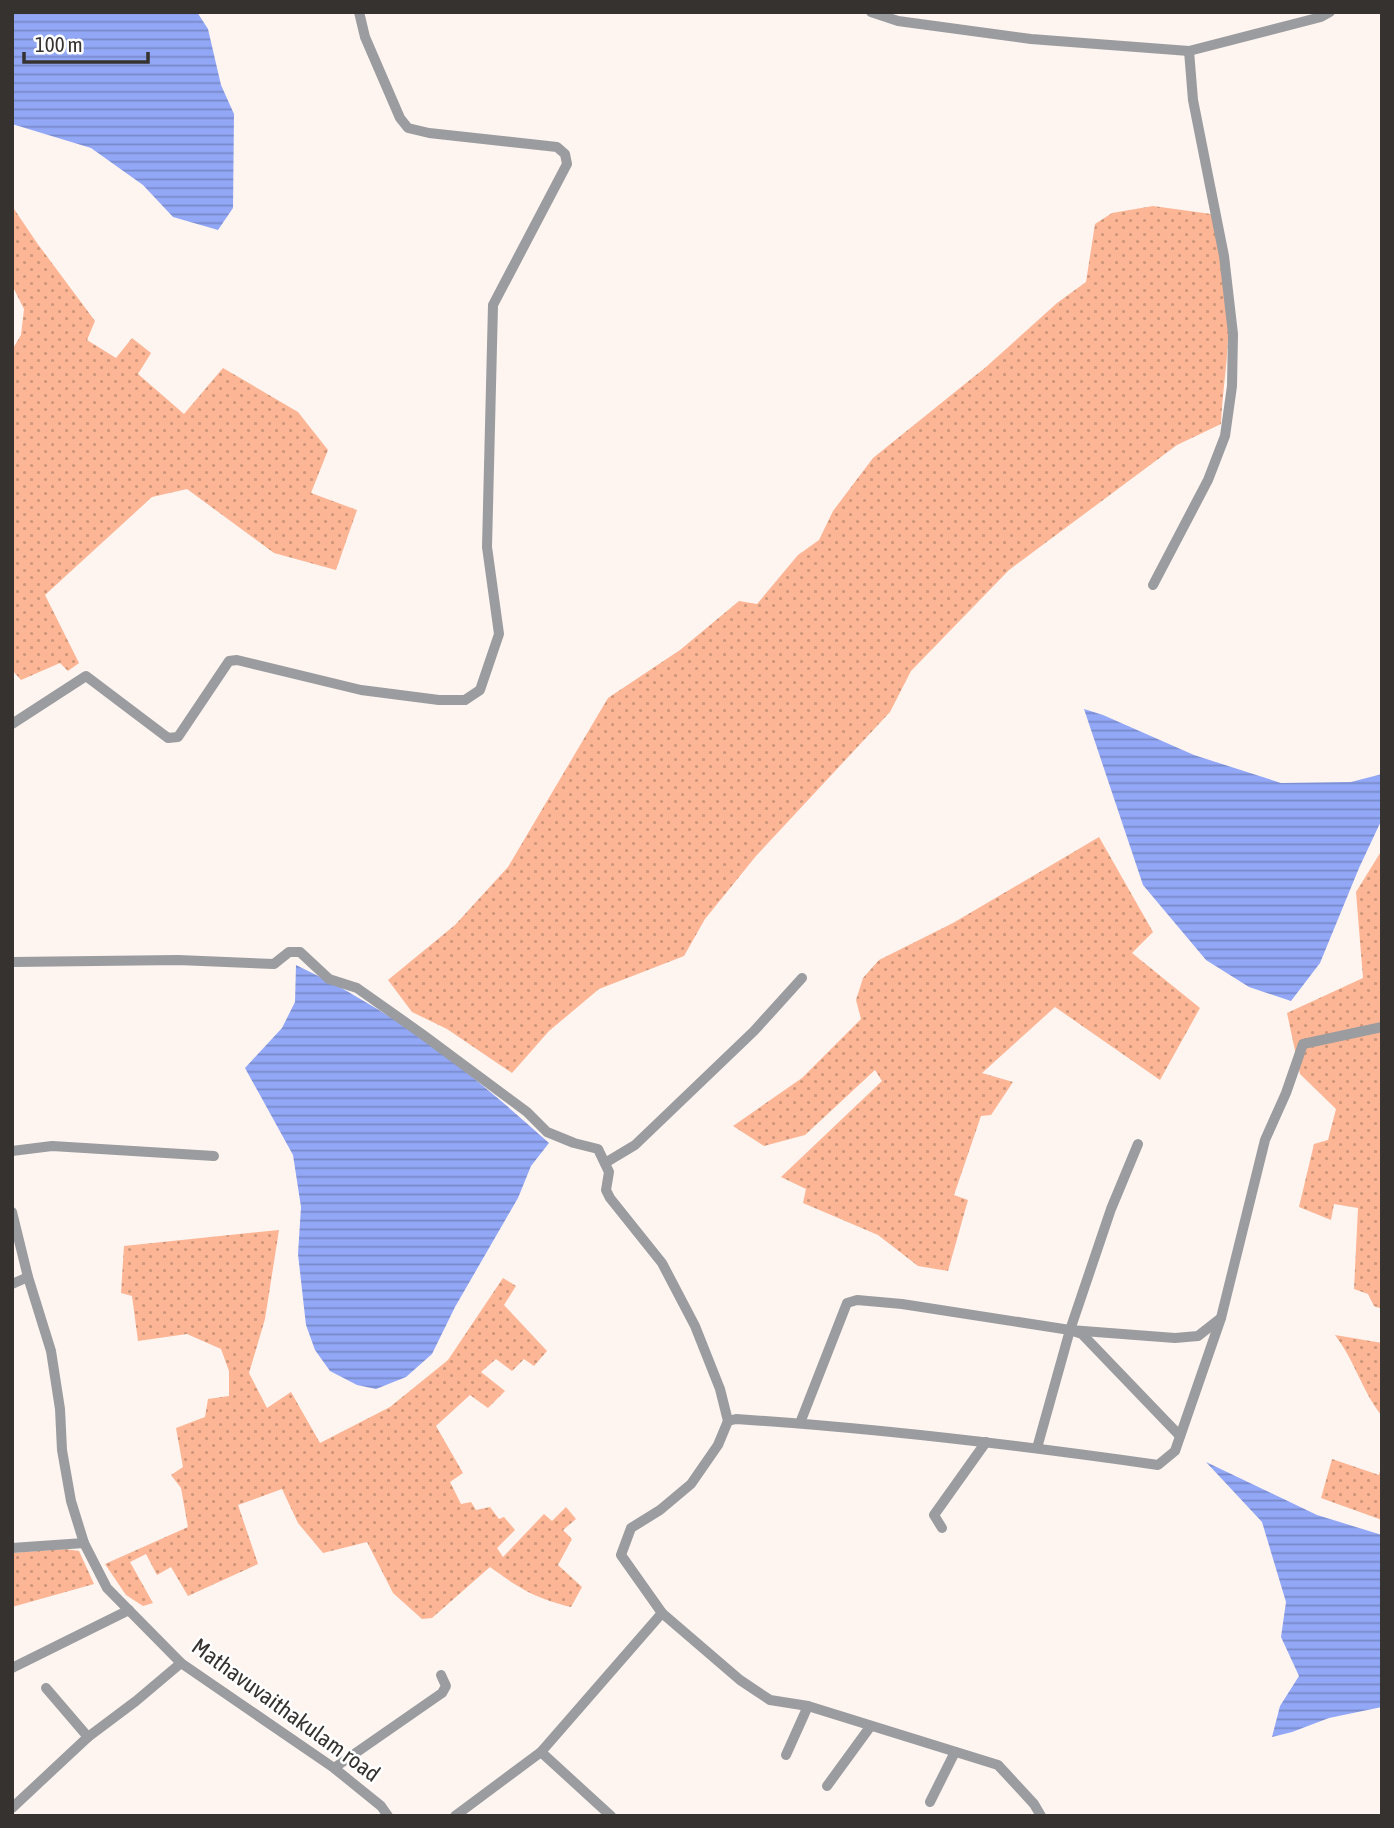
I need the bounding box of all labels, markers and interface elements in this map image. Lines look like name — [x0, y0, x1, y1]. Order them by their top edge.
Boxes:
scale bar — [24, 21, 149, 65]
text: 100 m — [35, 32, 83, 56]
street label: Mathavuvaithakulam road — [187, 1633, 385, 1787]

